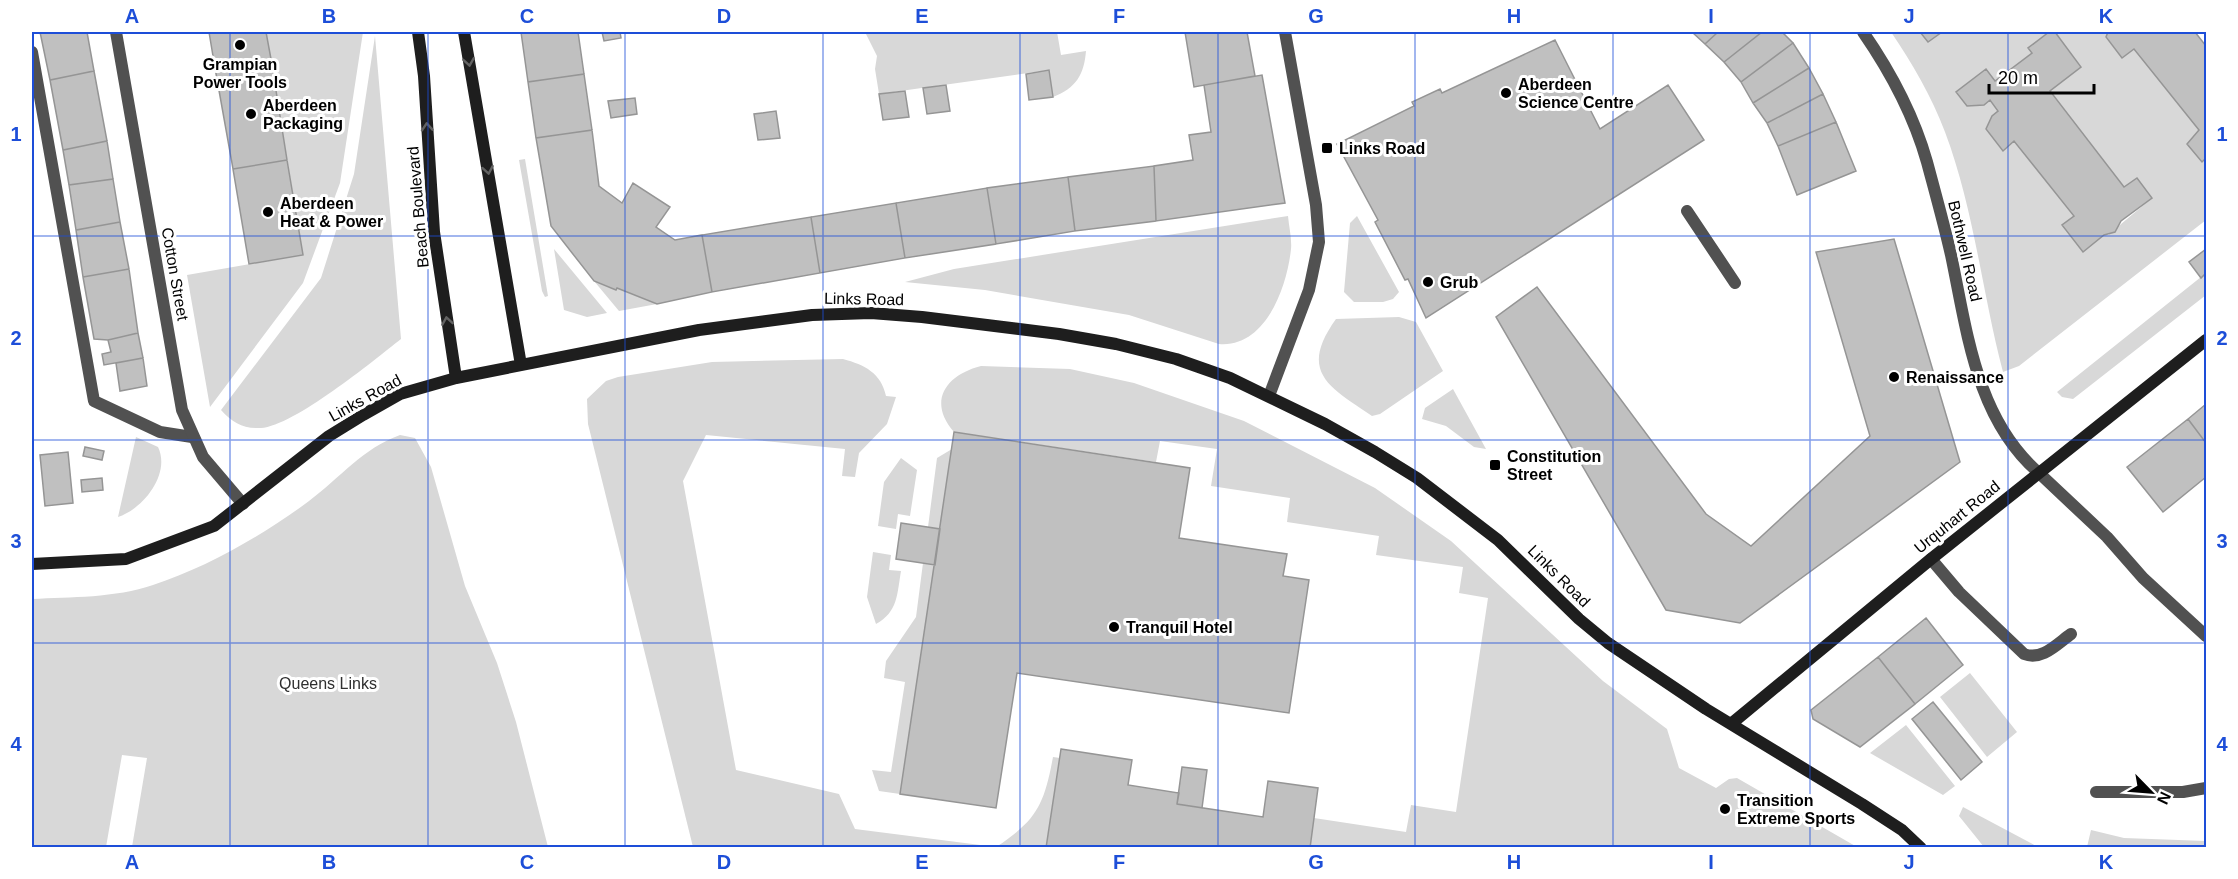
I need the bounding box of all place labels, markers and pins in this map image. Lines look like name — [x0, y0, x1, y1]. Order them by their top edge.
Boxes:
marker: Grampian Power Tools — [233, 38, 247, 52]
place label: Grampian Power Tools — [193, 56, 287, 91]
place label: Aberdeen Science Centre — [1518, 76, 1634, 111]
marker: Aberdeen Science Centre — [1499, 86, 1513, 100]
place label: Aberdeen Packaging — [263, 97, 343, 132]
marker: Aberdeen Packaging — [244, 107, 258, 121]
place label: Links Road — [1339, 140, 1425, 157]
marker: Links Road — [1320, 141, 1334, 155]
place label: Aberdeen Heat & Power — [280, 195, 383, 230]
marker: Aberdeen Heat & Power — [261, 205, 275, 219]
place label: Grub — [1440, 274, 1478, 291]
marker: Grub — [1421, 275, 1435, 289]
place label: Renaissance — [1906, 369, 2004, 386]
marker: Renaissance — [1887, 370, 1901, 384]
place label: Constitution Street — [1507, 448, 1601, 483]
marker: Constitution Street — [1488, 458, 1502, 472]
place label: Tranquil Hotel — [1126, 619, 1233, 636]
marker: Tranquil Hotel — [1107, 620, 1121, 634]
place label: Transition Extreme Sports — [1737, 792, 1855, 827]
marker: Transition Extreme Sports — [1718, 802, 1732, 816]

